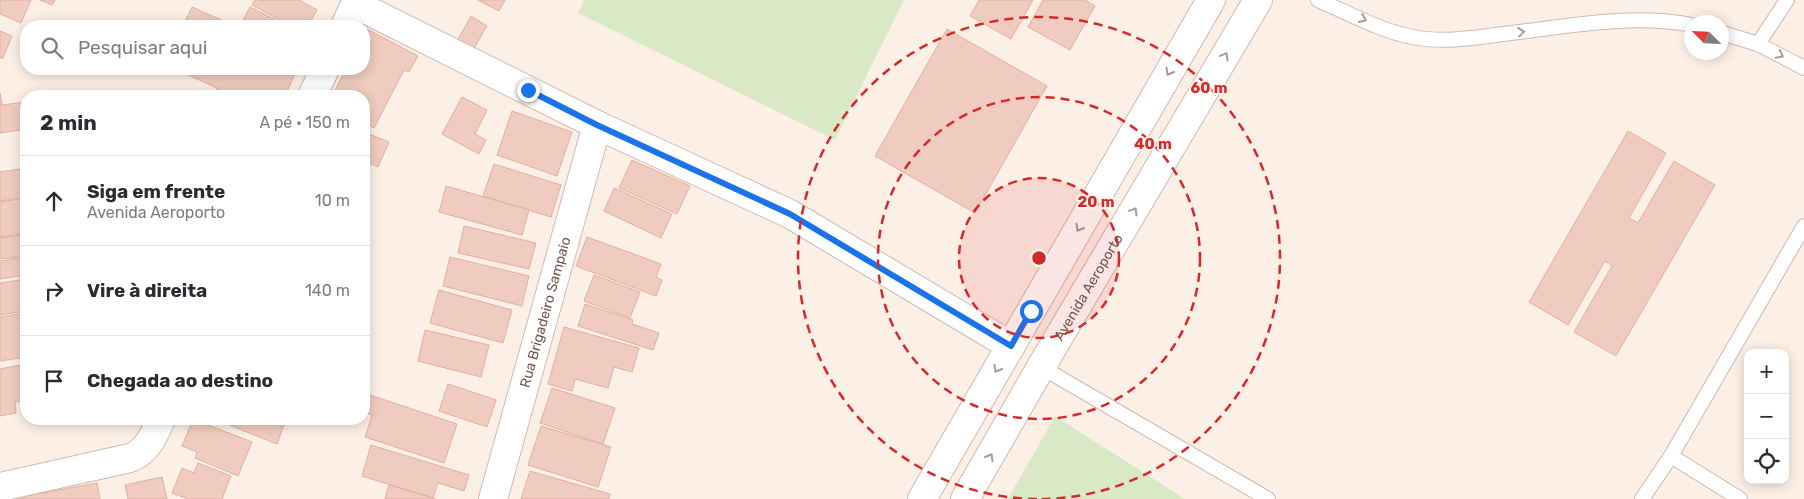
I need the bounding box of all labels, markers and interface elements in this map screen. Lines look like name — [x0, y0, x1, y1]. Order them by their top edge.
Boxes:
one-way arrow — [1358, 13, 1367, 24]
north arrow — [1684, 15, 1729, 60]
search box — [20, 20, 370, 75]
one-way arrow — [1518, 27, 1526, 38]
icon: search — [38, 34, 66, 62]
text: Pesquisar aqui — [78, 36, 207, 59]
one-way arrow — [1774, 49, 1783, 59]
one-way arrow — [1219, 52, 1229, 61]
one-way arrow — [1166, 67, 1176, 76]
route end — [517, 79, 540, 102]
text: 60 m — [1191, 79, 1227, 97]
text: 2 min — [40, 110, 97, 135]
text: A pé · 150 m — [260, 113, 350, 132]
text: 40 m — [1134, 135, 1172, 153]
text: Siga em frente — [87, 180, 225, 203]
icon: ahead — [40, 187, 68, 215]
text: 10 m — [315, 191, 350, 210]
text: 20 m — [1078, 193, 1114, 211]
text: Avenida Aeroporto — [87, 203, 225, 222]
one-way arrow — [1127, 207, 1137, 216]
one-way arrow — [1075, 223, 1085, 232]
street label: Avenida Aeroporto — [1051, 231, 1127, 344]
street label: Rua Brigadeiro Sampaio — [516, 235, 574, 389]
centre of rings — [1030, 249, 1048, 267]
icon: right — [40, 277, 68, 305]
text: Vire à direita — [87, 279, 207, 302]
text: 140 m — [305, 281, 350, 300]
route start — [1020, 300, 1043, 323]
map controls — [1744, 349, 1789, 484]
button: + — [1744, 349, 1789, 394]
one-way arrow — [994, 363, 1004, 372]
icon: arrive — [40, 367, 68, 395]
text: Chegada ao destino — [87, 369, 273, 392]
button: − — [1744, 394, 1789, 439]
button: locate — [1744, 439, 1789, 484]
one-way arrow — [983, 453, 993, 462]

